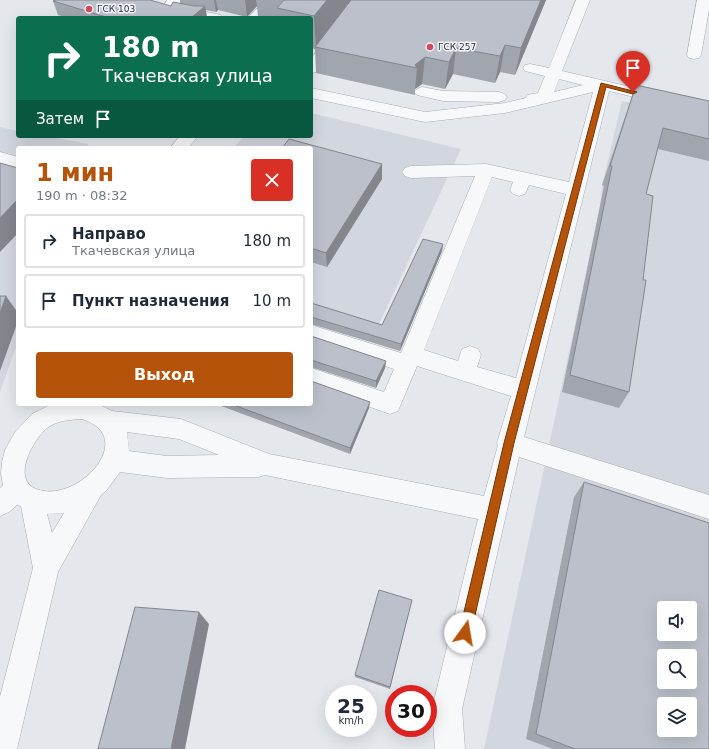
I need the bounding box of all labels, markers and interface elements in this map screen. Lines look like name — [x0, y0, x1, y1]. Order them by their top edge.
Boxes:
marker: ГСК 103 — [84, 4, 94, 14]
place label: ГСК 103 — [97, 4, 135, 14]
text: 180 m — [102, 31, 199, 64]
icon: right — [36, 32, 88, 84]
marker: ГСК 257 — [425, 42, 435, 52]
place label: ГСК 257 — [438, 42, 476, 52]
pin — [616, 51, 650, 92]
icon: arrive — [622, 57, 644, 79]
text: Ткачевская улица — [102, 65, 273, 86]
icon: arrive — [92, 108, 114, 130]
text: Затем — [36, 110, 84, 128]
text: 1 мин — [36, 159, 114, 187]
button: close — [251, 159, 293, 201]
text: 190 m · 08:32 — [36, 188, 127, 203]
text: Направо — [72, 225, 146, 243]
icon: right — [38, 230, 60, 252]
text: 180 m — [243, 232, 291, 250]
text: Ткачевская улица — [72, 243, 195, 258]
icon: arrive — [38, 290, 60, 312]
text: Пункт назначения — [72, 292, 229, 310]
text: 10 m — [253, 292, 291, 310]
button: Выход — [36, 352, 293, 398]
map controls — [657, 601, 697, 737]
button: sound — [657, 601, 697, 641]
position arrow — [444, 612, 486, 654]
button: search — [657, 649, 697, 689]
speed limit sign: 30 — [385, 685, 437, 737]
text: 25 — [337, 694, 365, 718]
button: layers — [657, 697, 697, 737]
text: km/h — [338, 715, 364, 726]

